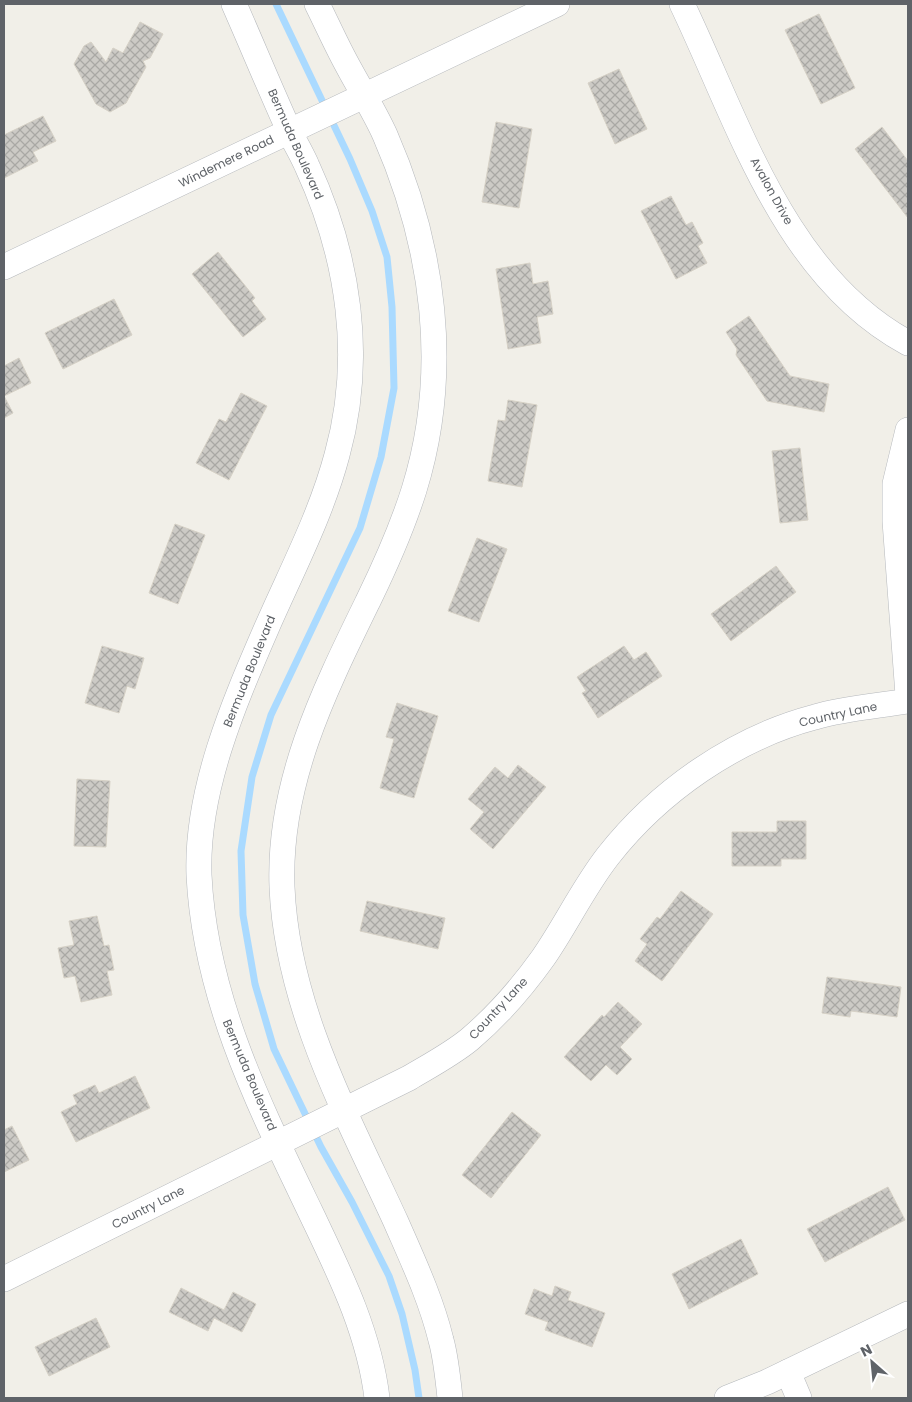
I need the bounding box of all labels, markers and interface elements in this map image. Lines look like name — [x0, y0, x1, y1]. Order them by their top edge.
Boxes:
street label: Bermuda Boulevard — [264, 86, 328, 202]
street label: Windemere Road — [176, 131, 276, 191]
street label: Avalon Drive — [746, 154, 798, 228]
street label: Bermuda Boulevard — [219, 613, 279, 729]
street label: Country Lane — [797, 697, 879, 731]
street label: Country Lane — [465, 973, 531, 1043]
street label: Bermuda Boulevard — [219, 1017, 281, 1133]
street label: Country Lane — [109, 1181, 187, 1233]
north arrow — [847, 1337, 897, 1387]
text: N — [857, 1339, 875, 1362]

